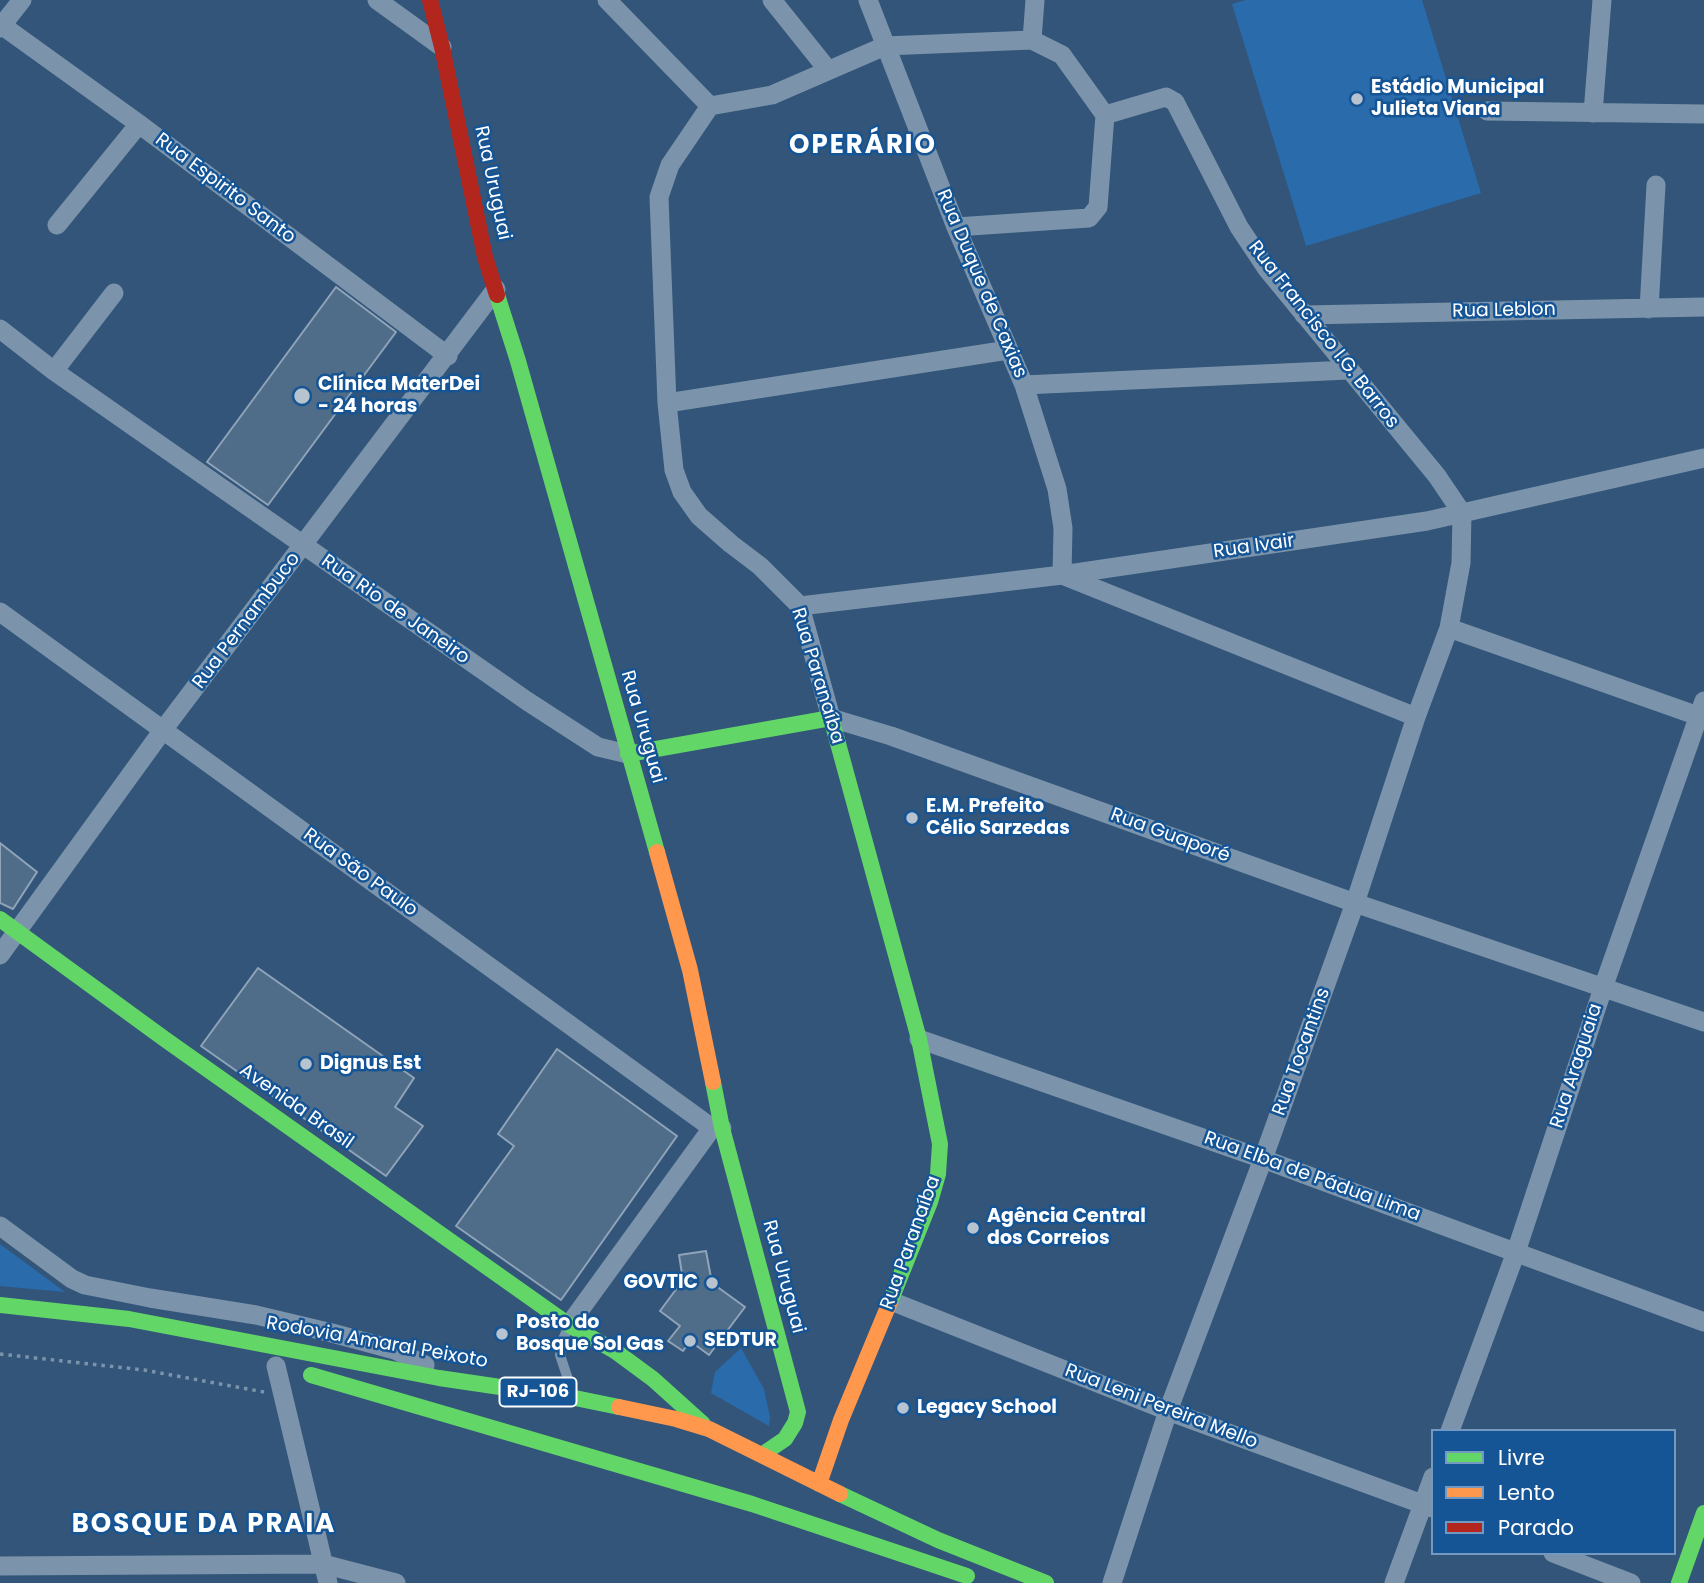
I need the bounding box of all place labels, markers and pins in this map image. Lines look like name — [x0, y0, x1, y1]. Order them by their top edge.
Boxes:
place label: Estádio Municipal Julieta Viana — [1371, 77, 1544, 121]
marker: Estádio Municipal Julieta Viana — [1349, 91, 1365, 107]
place label: Clínica MaterDei - 24 horas — [318, 374, 480, 418]
marker: Clínica MaterDei - 24 horas — [292, 386, 312, 406]
place label: E.M. Prefeito Célio Sarzedas — [926, 796, 1070, 840]
marker: E.M. Prefeito Célio Sarzedas — [904, 810, 920, 826]
place label: Dignus Est — [320, 1053, 421, 1075]
marker: Dignus Est — [298, 1056, 314, 1072]
place label: Agência Central dos Correios — [987, 1206, 1146, 1250]
marker: Agência Central dos Correios — [965, 1220, 981, 1236]
place label: GOVTIC — [623, 1272, 698, 1294]
marker: GOVTIC — [704, 1275, 720, 1291]
place label: Posto do Bosque Sol Gas — [516, 1312, 664, 1356]
marker: Posto do Bosque Sol Gas — [494, 1326, 510, 1342]
place label: SEDTUR — [704, 1330, 777, 1352]
marker: SEDTUR — [682, 1333, 698, 1349]
place label: Legacy School — [917, 1397, 1057, 1419]
marker: Legacy School — [895, 1400, 911, 1416]

